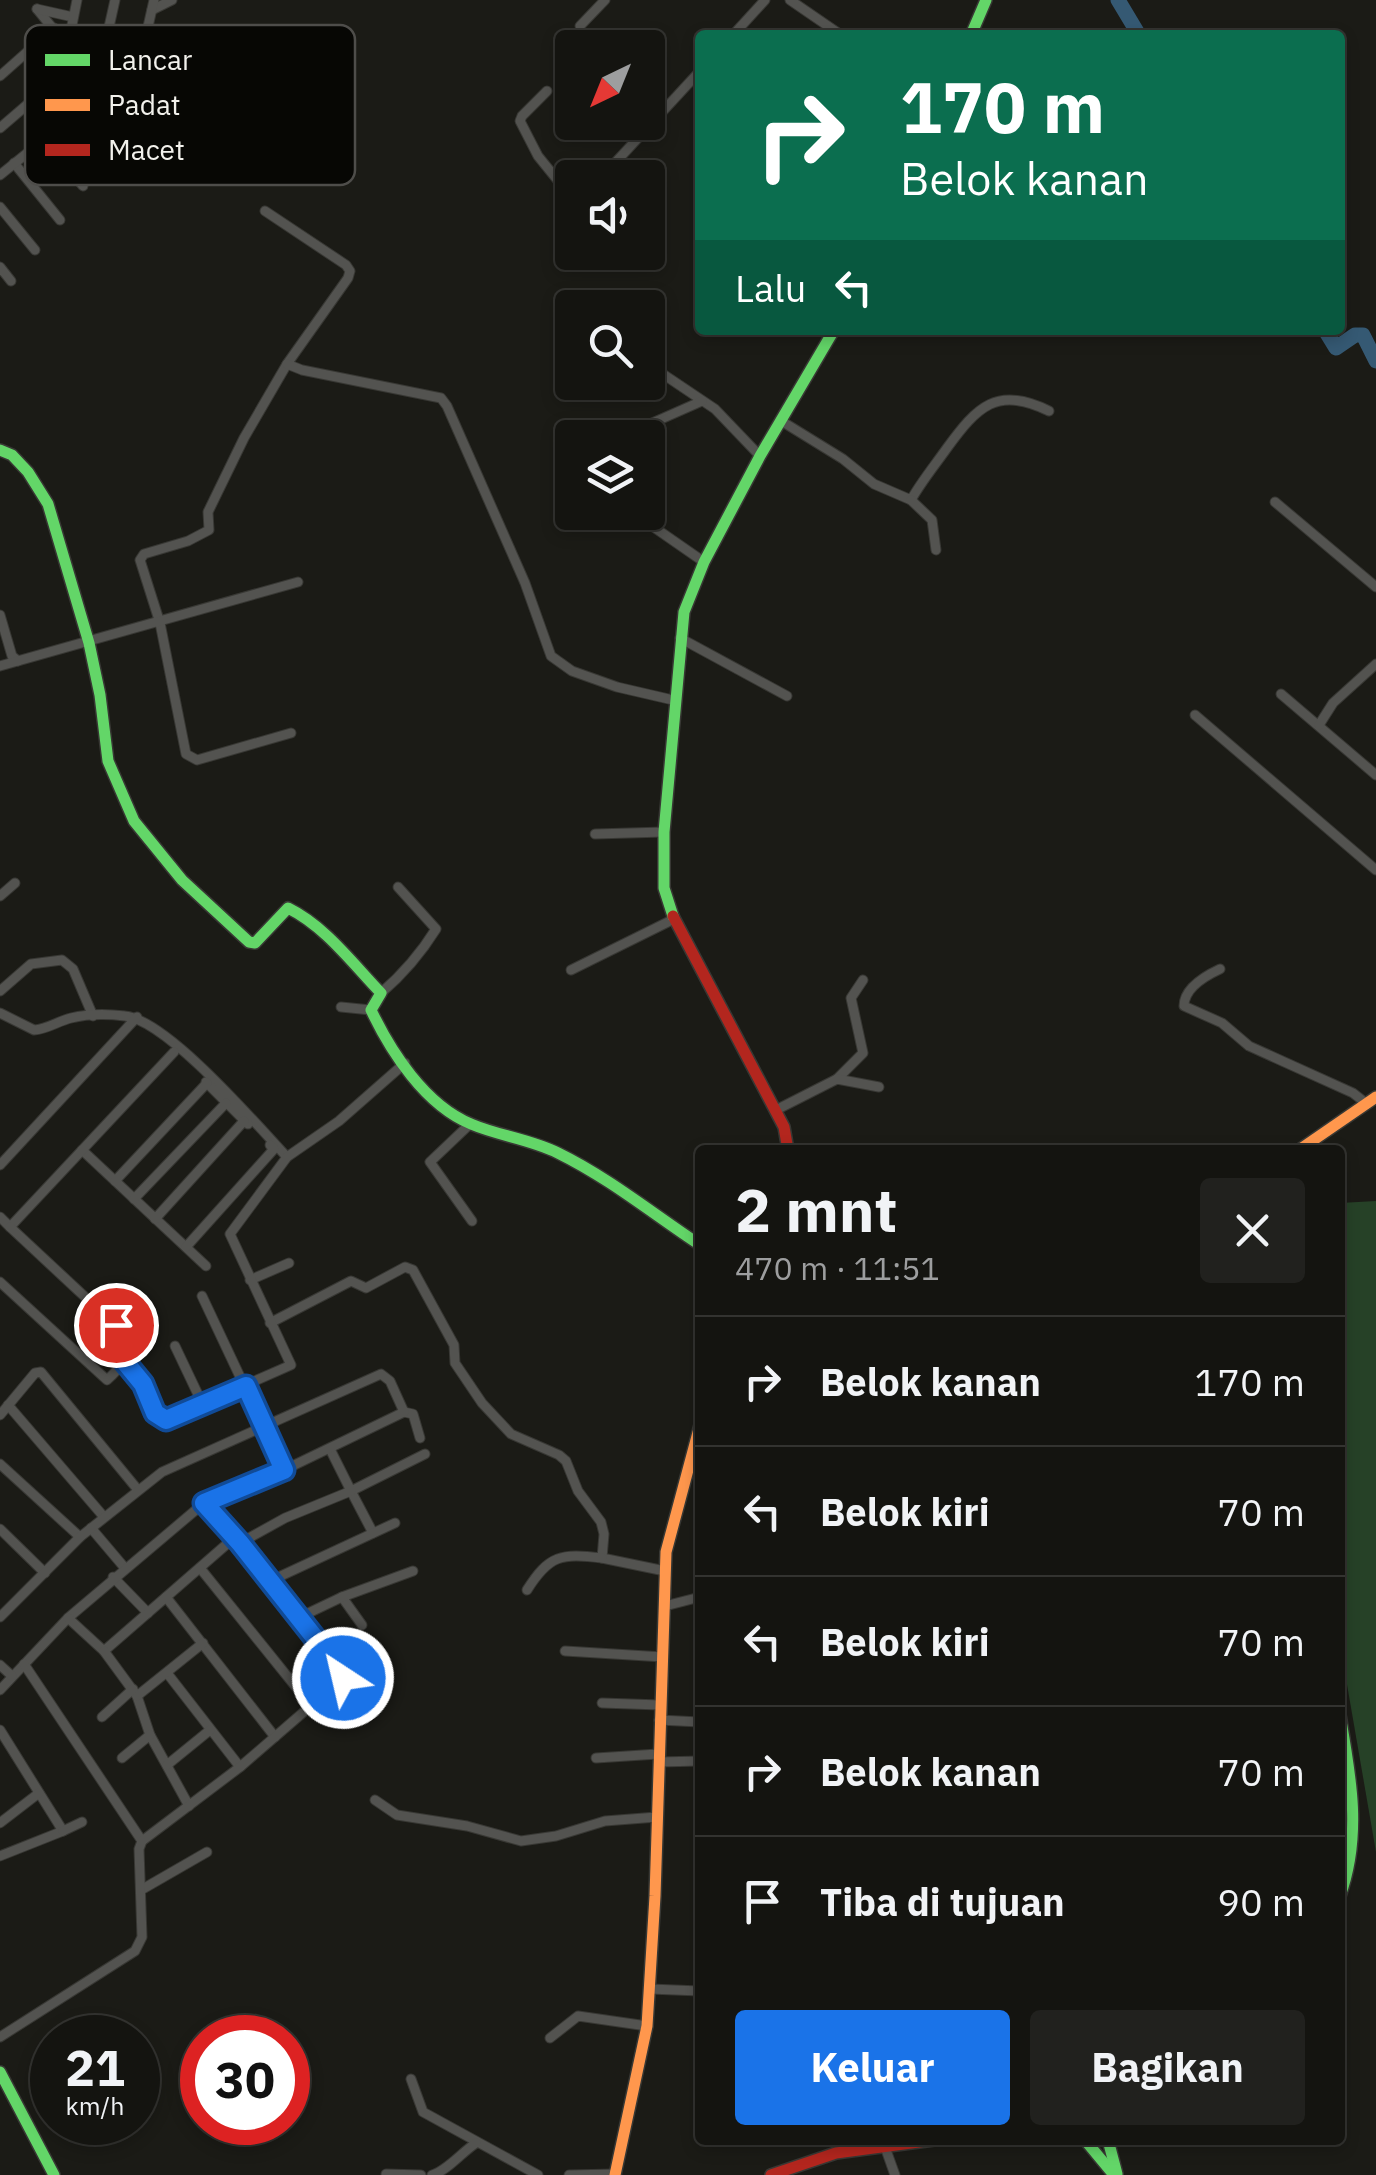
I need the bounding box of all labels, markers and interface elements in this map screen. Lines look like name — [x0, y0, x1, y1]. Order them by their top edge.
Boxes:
legend — [25, 25, 355, 185]
north arrow — [555, 30, 665, 140]
map controls — [555, 30, 665, 530]
text: Lancar — [108, 41, 192, 78]
text: 170 m — [900, 61, 1105, 152]
icon: right — [735, 70, 865, 200]
text: Padat — [108, 86, 181, 123]
text: Macet — [108, 131, 185, 168]
text: Belok kanan — [900, 149, 1149, 207]
button: sound — [555, 160, 665, 270]
icon: left — [826, 260, 881, 315]
text: Lalu — [735, 263, 806, 312]
button: search — [555, 290, 665, 400]
button: layers — [555, 420, 665, 530]
text: 2 mnt — [735, 1170, 898, 1249]
button: close — [1200, 1178, 1305, 1283]
text: 470 m · 11:51 — [735, 1247, 940, 1289]
pin — [74, 1283, 159, 1368]
icon: arrive — [89, 1298, 144, 1353]
icon: right — [735, 1354, 790, 1409]
text: Belok kanan — [820, 1357, 1041, 1406]
text: 170 m — [1194, 1357, 1305, 1406]
icon: left — [735, 1484, 790, 1539]
text: Belok kiri — [820, 1487, 990, 1536]
text: 70 m — [1217, 1487, 1305, 1536]
icon: left — [735, 1614, 790, 1669]
text: Belok kiri — [820, 1617, 990, 1666]
text: 70 m — [1217, 1617, 1305, 1666]
position arrow — [291, 1626, 395, 1730]
icon: right — [735, 1744, 790, 1799]
text: Belok kanan — [820, 1747, 1041, 1796]
text: 70 m — [1217, 1747, 1305, 1796]
icon: arrive — [735, 1874, 790, 1929]
text: Tiba di tujuan — [820, 1877, 1065, 1926]
text: 90 m — [1217, 1877, 1305, 1926]
button: Keluar — [735, 2010, 1010, 2125]
button: Bagikan — [1030, 2010, 1305, 2125]
speed limit sign: 30 — [180, 2015, 310, 2145]
text: 21 — [65, 2035, 125, 2100]
text: km/h — [66, 2089, 124, 2122]

